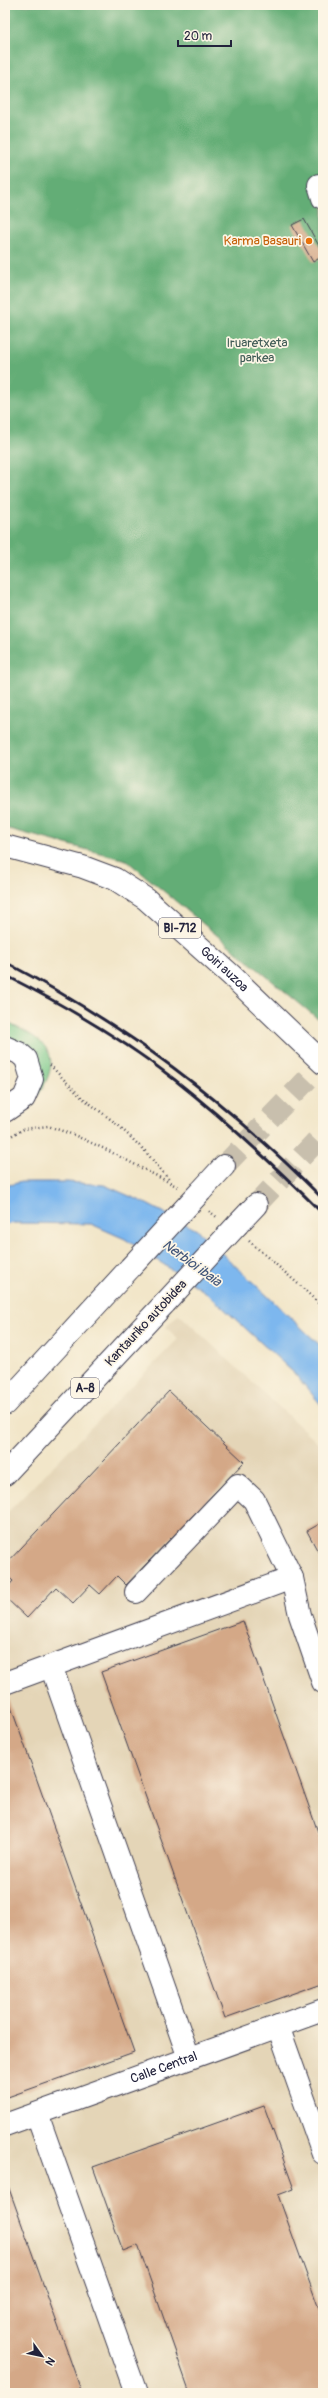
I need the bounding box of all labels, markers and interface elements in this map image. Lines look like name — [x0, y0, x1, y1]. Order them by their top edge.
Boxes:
scale bar — [178, 22, 231, 48]
text: 20 m — [184, 29, 213, 44]
place label: Karma Basauri — [224, 233, 301, 249]
marker: Karma Basauri — [304, 236, 314, 246]
park label: Iruaretxeta parkea — [226, 335, 288, 366]
road number: BI-712 — [159, 918, 201, 938]
street label: Goiri auzoa — [197, 943, 252, 995]
water label: Nerbioi ibaia — [159, 1236, 226, 1291]
street label: Kantauriko autobidea — [102, 1276, 190, 1370]
road number: A-8 — [71, 1378, 99, 1398]
street label: Calle Central — [128, 2048, 200, 2087]
north arrow — [22, 2336, 62, 2376]
text: N — [42, 2355, 57, 2368]

